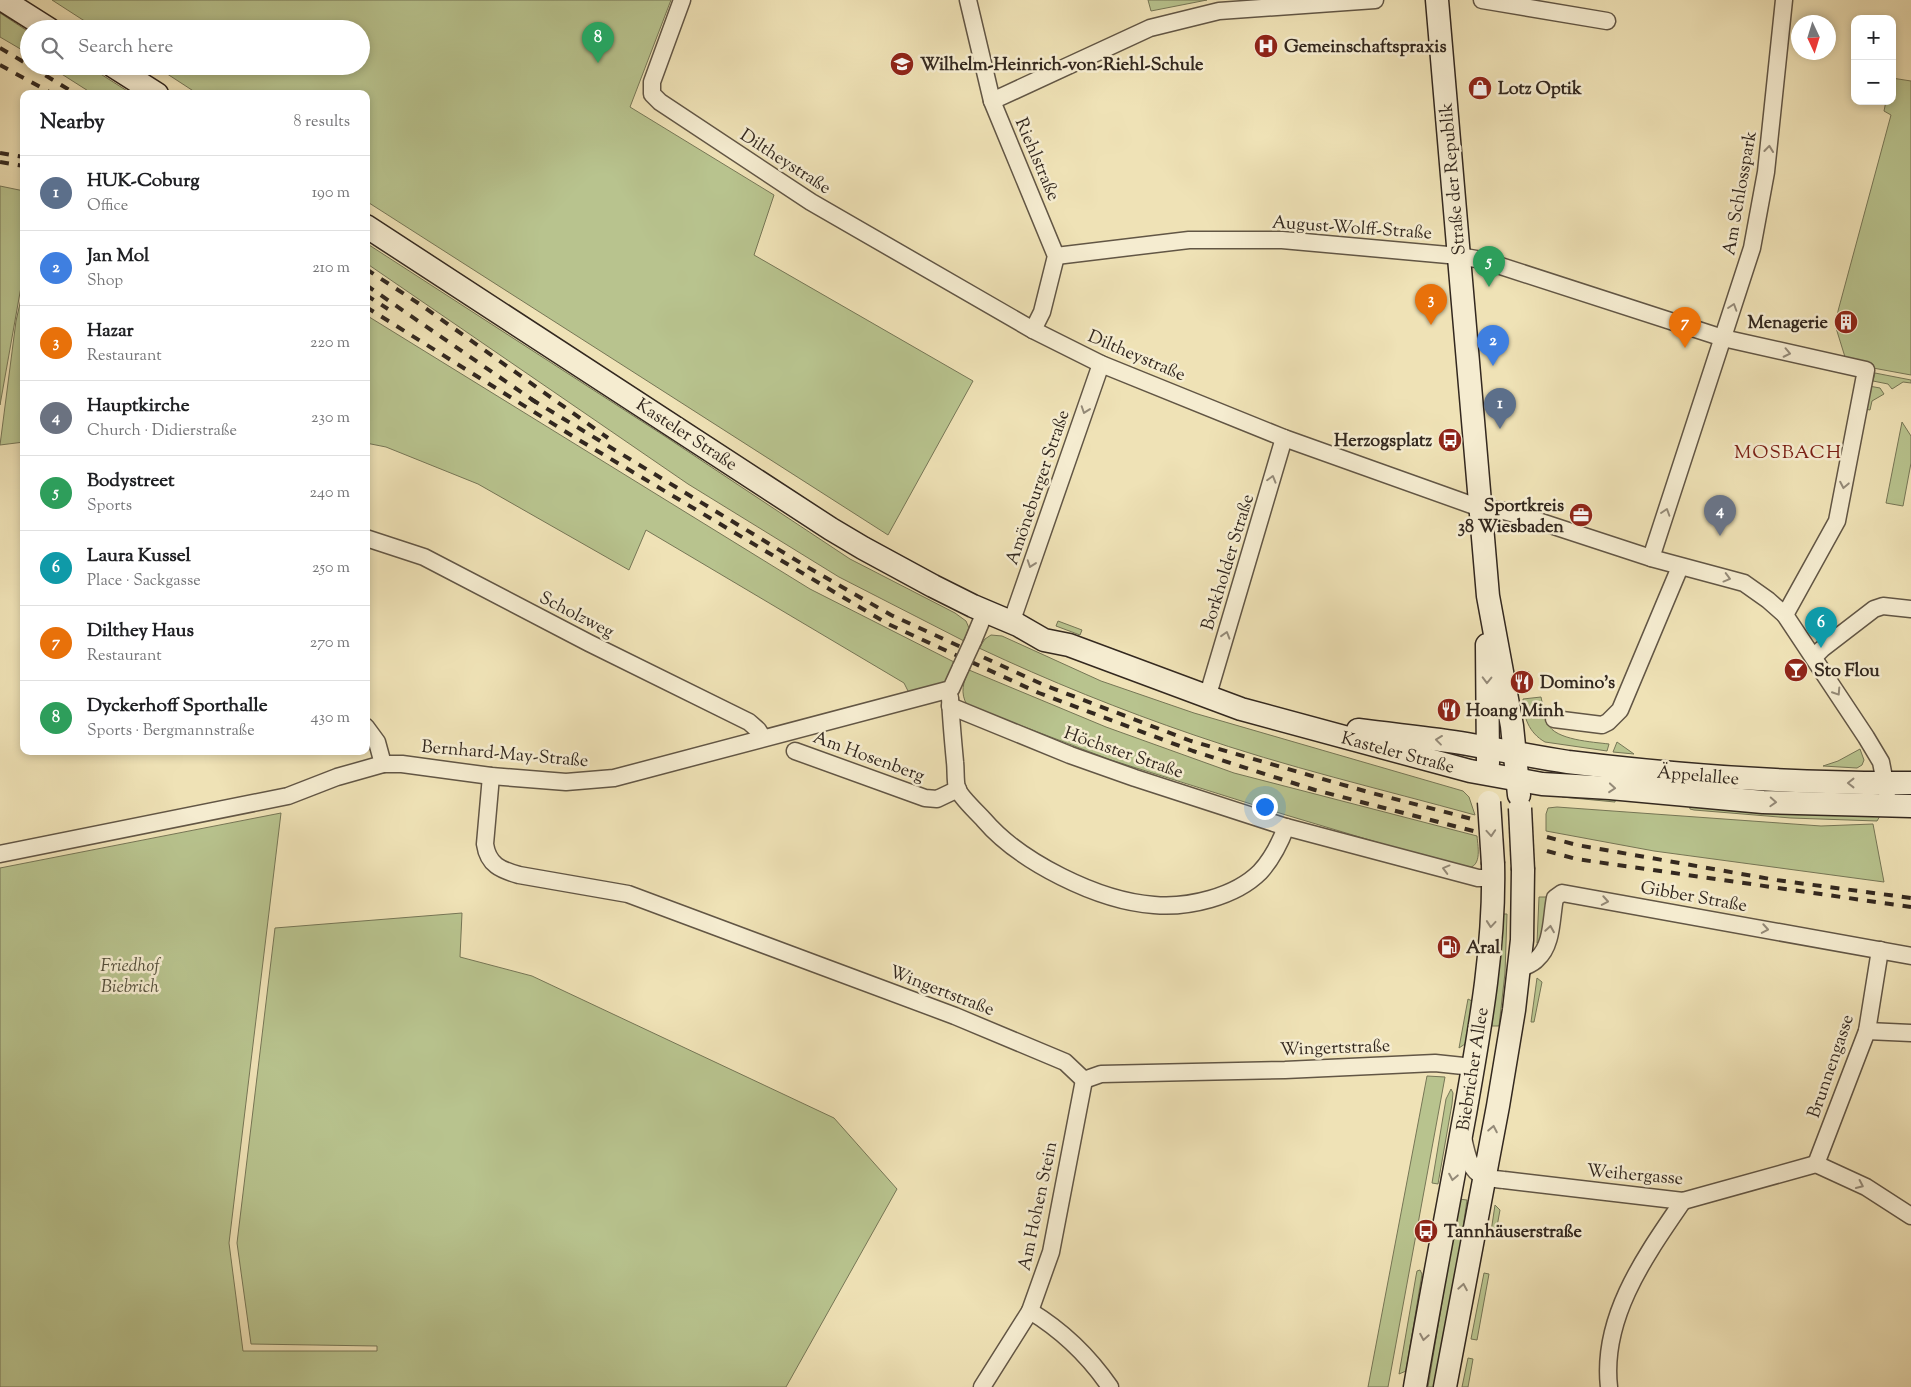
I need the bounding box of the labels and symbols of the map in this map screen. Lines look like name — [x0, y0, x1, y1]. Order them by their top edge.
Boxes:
north arrow — [1791, 15, 1836, 60]
pin: 8 — [582, 22, 614, 63]
hospital icon: Gemeinschaftspraxis — [1253, 33, 1279, 59]
place label: Gemeinschaftspraxis — [1284, 35, 1446, 61]
school or university icon: Wilhelm-Heinrich-von-Riehl-Schule — [889, 51, 915, 77]
place label: Wilhelm-Heinrich-von-Riehl-Schule — [920, 53, 1204, 79]
shop icon: Lotz Optik — [1467, 75, 1493, 101]
place label: Lotz Optik — [1498, 77, 1582, 103]
street label: Straße der Republik — [1434, 101, 1474, 256]
street label: Riehlstraße — [1007, 114, 1065, 205]
street label: Diltheystraße — [734, 123, 836, 202]
street label: Am Schlosspark — [1717, 129, 1765, 258]
one-way arrow — [1763, 145, 1774, 153]
street label: August-Wolff-Straße — [1271, 210, 1433, 248]
pin: 5 — [1473, 246, 1505, 287]
pin: 3 — [1415, 284, 1447, 325]
one-way arrow — [1727, 303, 1737, 312]
pin: 7 — [1669, 307, 1701, 348]
building icon: Menagerie — [1833, 309, 1859, 335]
place label: Menagerie — [1747, 311, 1829, 337]
street label: Diltheystraße — [1083, 325, 1189, 389]
pin: 2 — [1477, 325, 1509, 366]
one-way arrow — [1783, 347, 1792, 357]
pin: 1 — [1484, 388, 1516, 429]
street label: Kasteler Straße — [630, 393, 742, 478]
one-way arrow — [1080, 405, 1090, 413]
street label: Amöneburger Straße — [1000, 407, 1078, 569]
bus stop icon: Herzogsplatz — [1437, 427, 1463, 453]
place label: Herzogsplatz — [1334, 429, 1432, 455]
district label: MOSBACH — [1734, 440, 1842, 467]
one-way arrow — [1267, 476, 1277, 484]
one-way arrow — [1840, 480, 1850, 489]
street label: Borkholder Straße — [1196, 491, 1262, 634]
place label: Sportkreis 38 Wiesbaden — [1458, 494, 1564, 541]
pin: 4 — [1704, 495, 1736, 536]
office icon: Sportkreis 38 Wiesbaden — [1568, 502, 1594, 528]
one-way arrow — [1661, 508, 1671, 516]
one-way arrow — [1027, 559, 1037, 567]
one-way arrow — [1723, 573, 1731, 583]
street label: Scholzweg — [534, 586, 618, 646]
pin: 6 — [1805, 607, 1837, 648]
one-way arrow — [1220, 632, 1230, 640]
bar icon: Sto Flou — [1783, 657, 1809, 683]
place label: Sto Flou — [1814, 659, 1880, 685]
restaurant icon: Domino's — [1509, 669, 1535, 695]
place label: Domino's — [1540, 671, 1615, 697]
one-way arrow — [1482, 676, 1492, 684]
one-way arrow — [1831, 687, 1840, 696]
restaurant icon: Hoang Minh — [1436, 697, 1462, 723]
place label: Hoang Minh — [1466, 699, 1565, 725]
street label: Höchster Straße — [1060, 721, 1187, 786]
street label: Am Hosenberg — [809, 726, 928, 790]
street label: Kasteler Straße — [1338, 726, 1457, 782]
street label: Bernhard-May-Straße — [420, 735, 589, 775]
one-way arrow — [1435, 735, 1443, 746]
street label: Äppelallee — [1656, 760, 1740, 794]
one-way arrow — [1846, 778, 1854, 788]
one-way arrow — [1608, 782, 1616, 793]
your location — [1252, 794, 1278, 820]
one-way arrow — [1770, 797, 1778, 808]
one-way arrow — [1485, 829, 1496, 837]
one-way arrow — [1443, 865, 1451, 875]
street label: Gibber Straße — [1638, 876, 1749, 920]
one-way arrow — [1601, 895, 1609, 905]
one-way arrow — [1486, 920, 1497, 928]
one-way arrow — [1760, 924, 1769, 934]
one-way arrow — [1544, 925, 1554, 934]
fuel station icon: Aral — [1436, 934, 1462, 960]
place label: Aral — [1466, 936, 1501, 962]
park label: Friedhof Biebrich — [100, 954, 161, 1001]
street label: Wingertstraße — [885, 960, 998, 1024]
street label: Biebricher Allee — [1451, 1006, 1497, 1133]
street label: Brunnengasse — [1802, 1011, 1862, 1122]
street label: Wingertstraße — [1279, 1034, 1391, 1064]
one-way arrow — [1487, 1124, 1498, 1133]
street label: Am Hohen Stein — [1013, 1139, 1065, 1273]
street label: Weihergasse — [1585, 1159, 1684, 1193]
one-way arrow — [1448, 1173, 1459, 1181]
one-way arrow — [1855, 1178, 1864, 1189]
bus stop icon: Tannhäuserstraße — [1413, 1218, 1439, 1244]
place label: Tannhäuserstraße — [1444, 1220, 1583, 1246]
one-way arrow — [1458, 1283, 1468, 1292]
one-way arrow — [1419, 1333, 1429, 1341]

